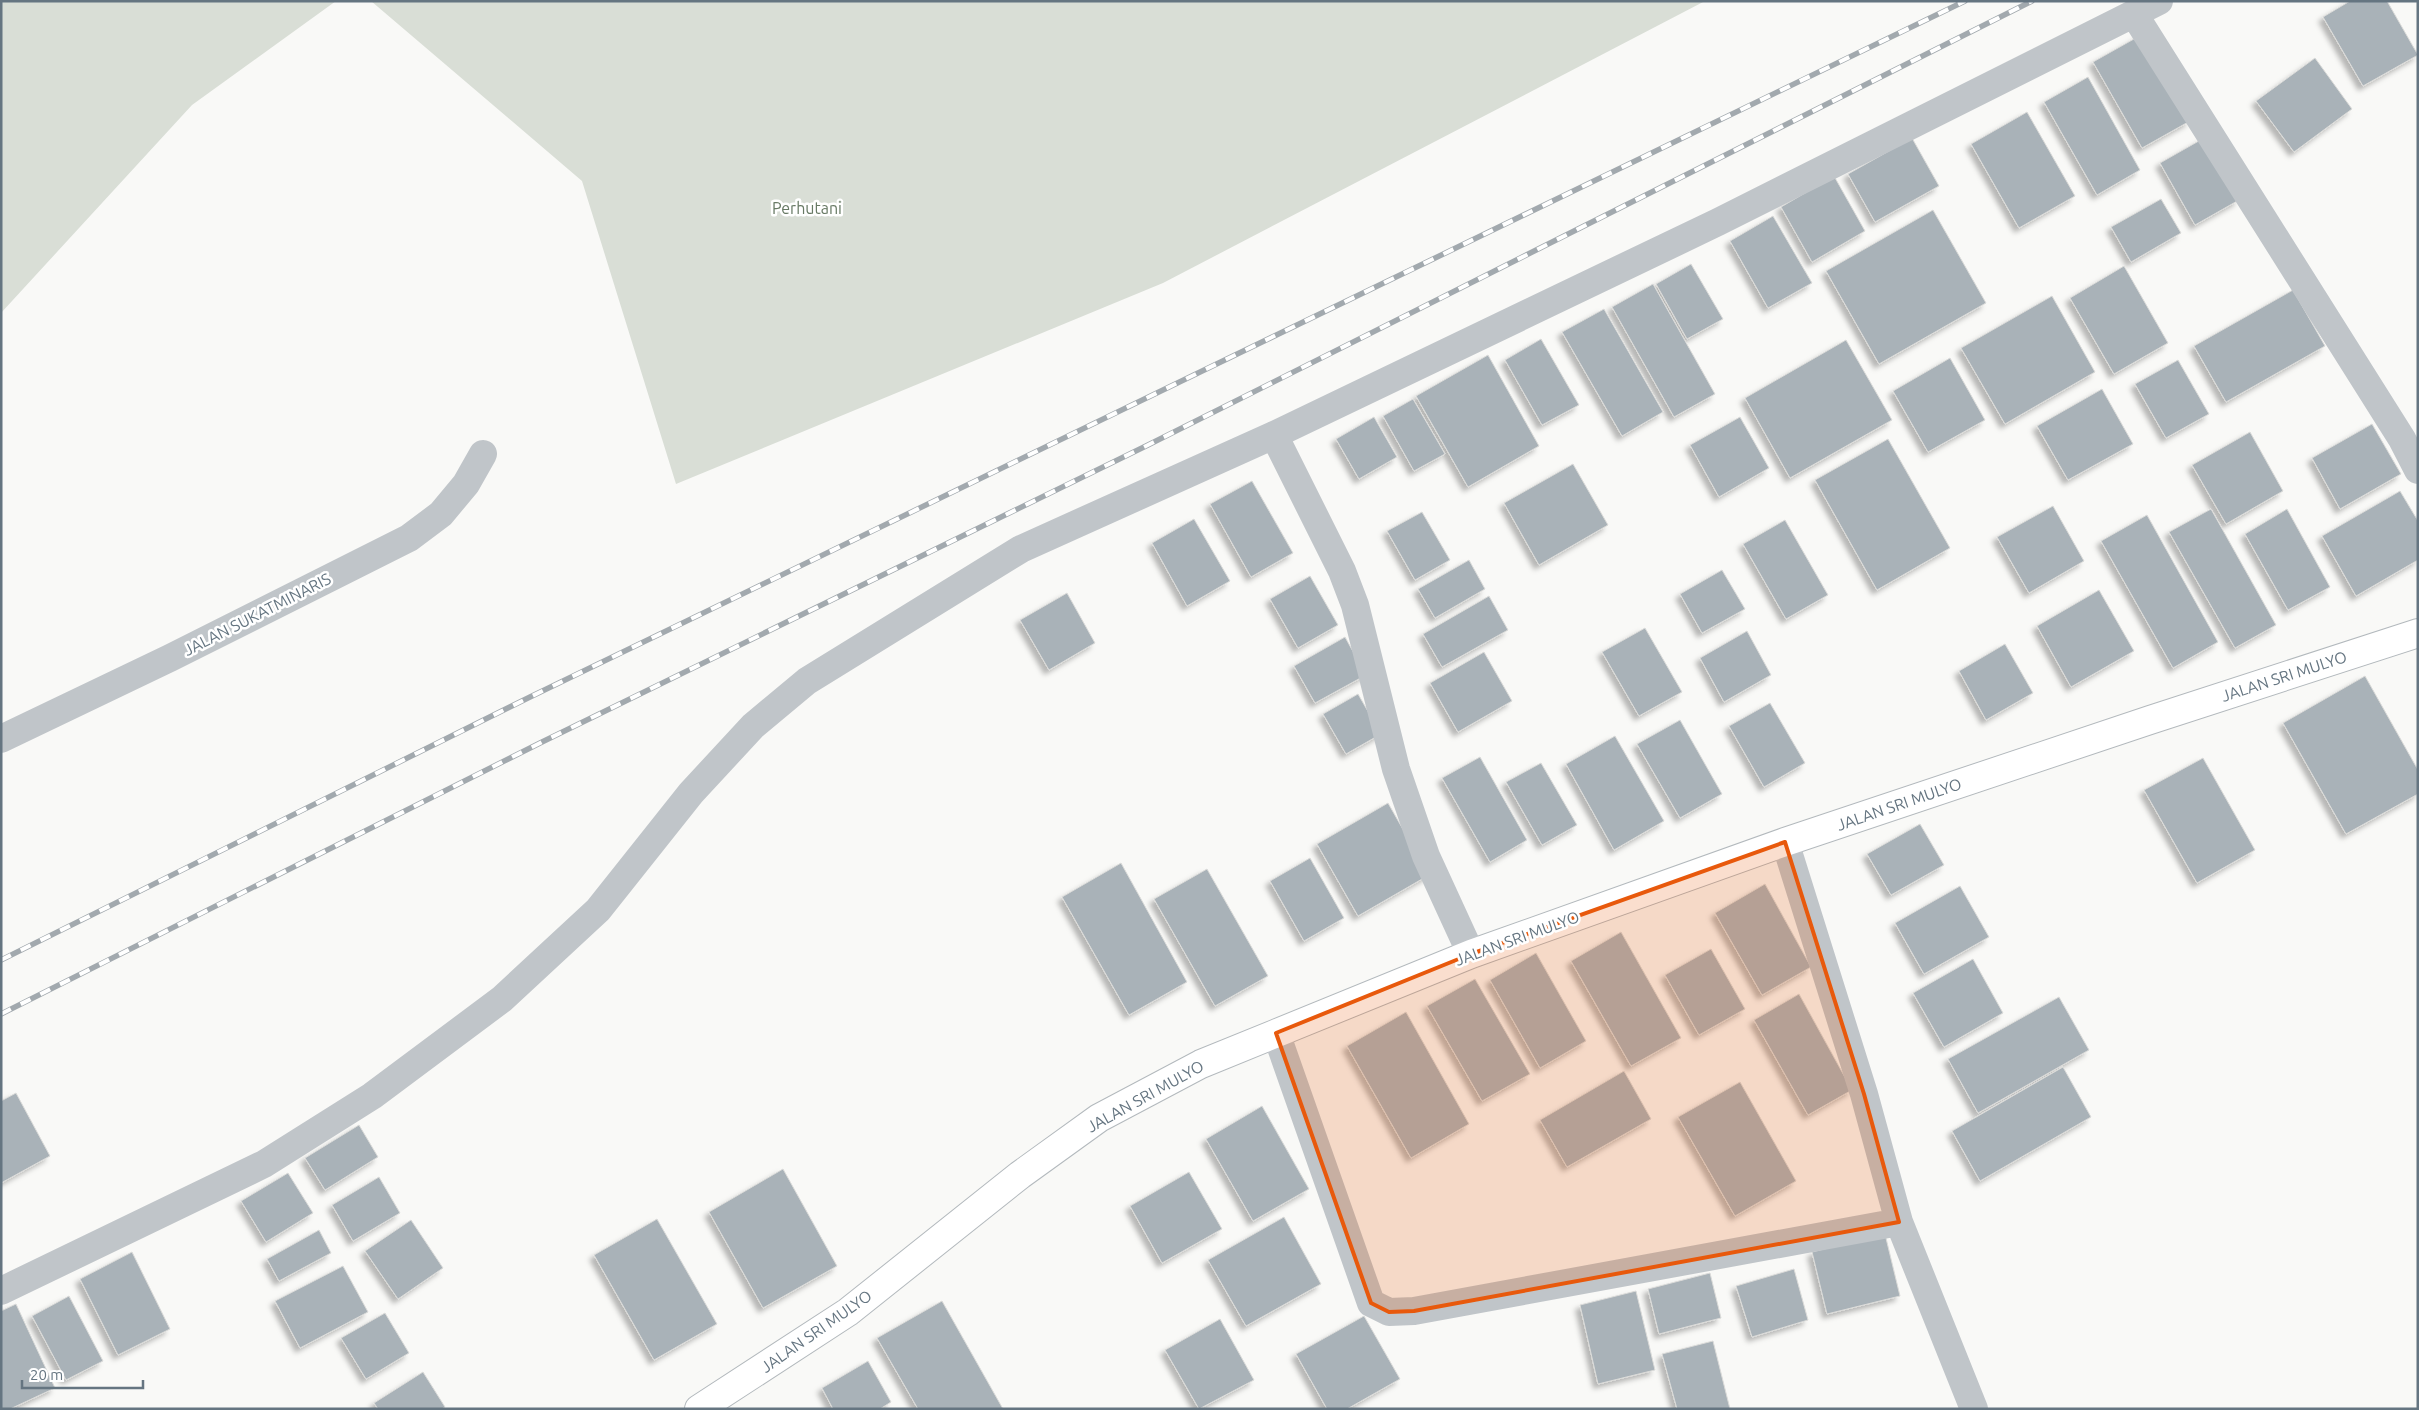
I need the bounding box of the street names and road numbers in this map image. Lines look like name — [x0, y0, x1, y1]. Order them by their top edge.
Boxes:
street label: JALAN SUKATMINARIS — [180, 569, 334, 659]
street label: JALAN SRI MULYO — [2219, 647, 2349, 705]
street label: JALAN SRI MULYO — [1834, 774, 1964, 834]
street label: JALAN SRI MULYO — [1452, 907, 1582, 969]
street label: JALAN SRI MULYO — [1083, 1056, 1207, 1136]
street label: JALAN SRI MULYO — [757, 1286, 875, 1376]

